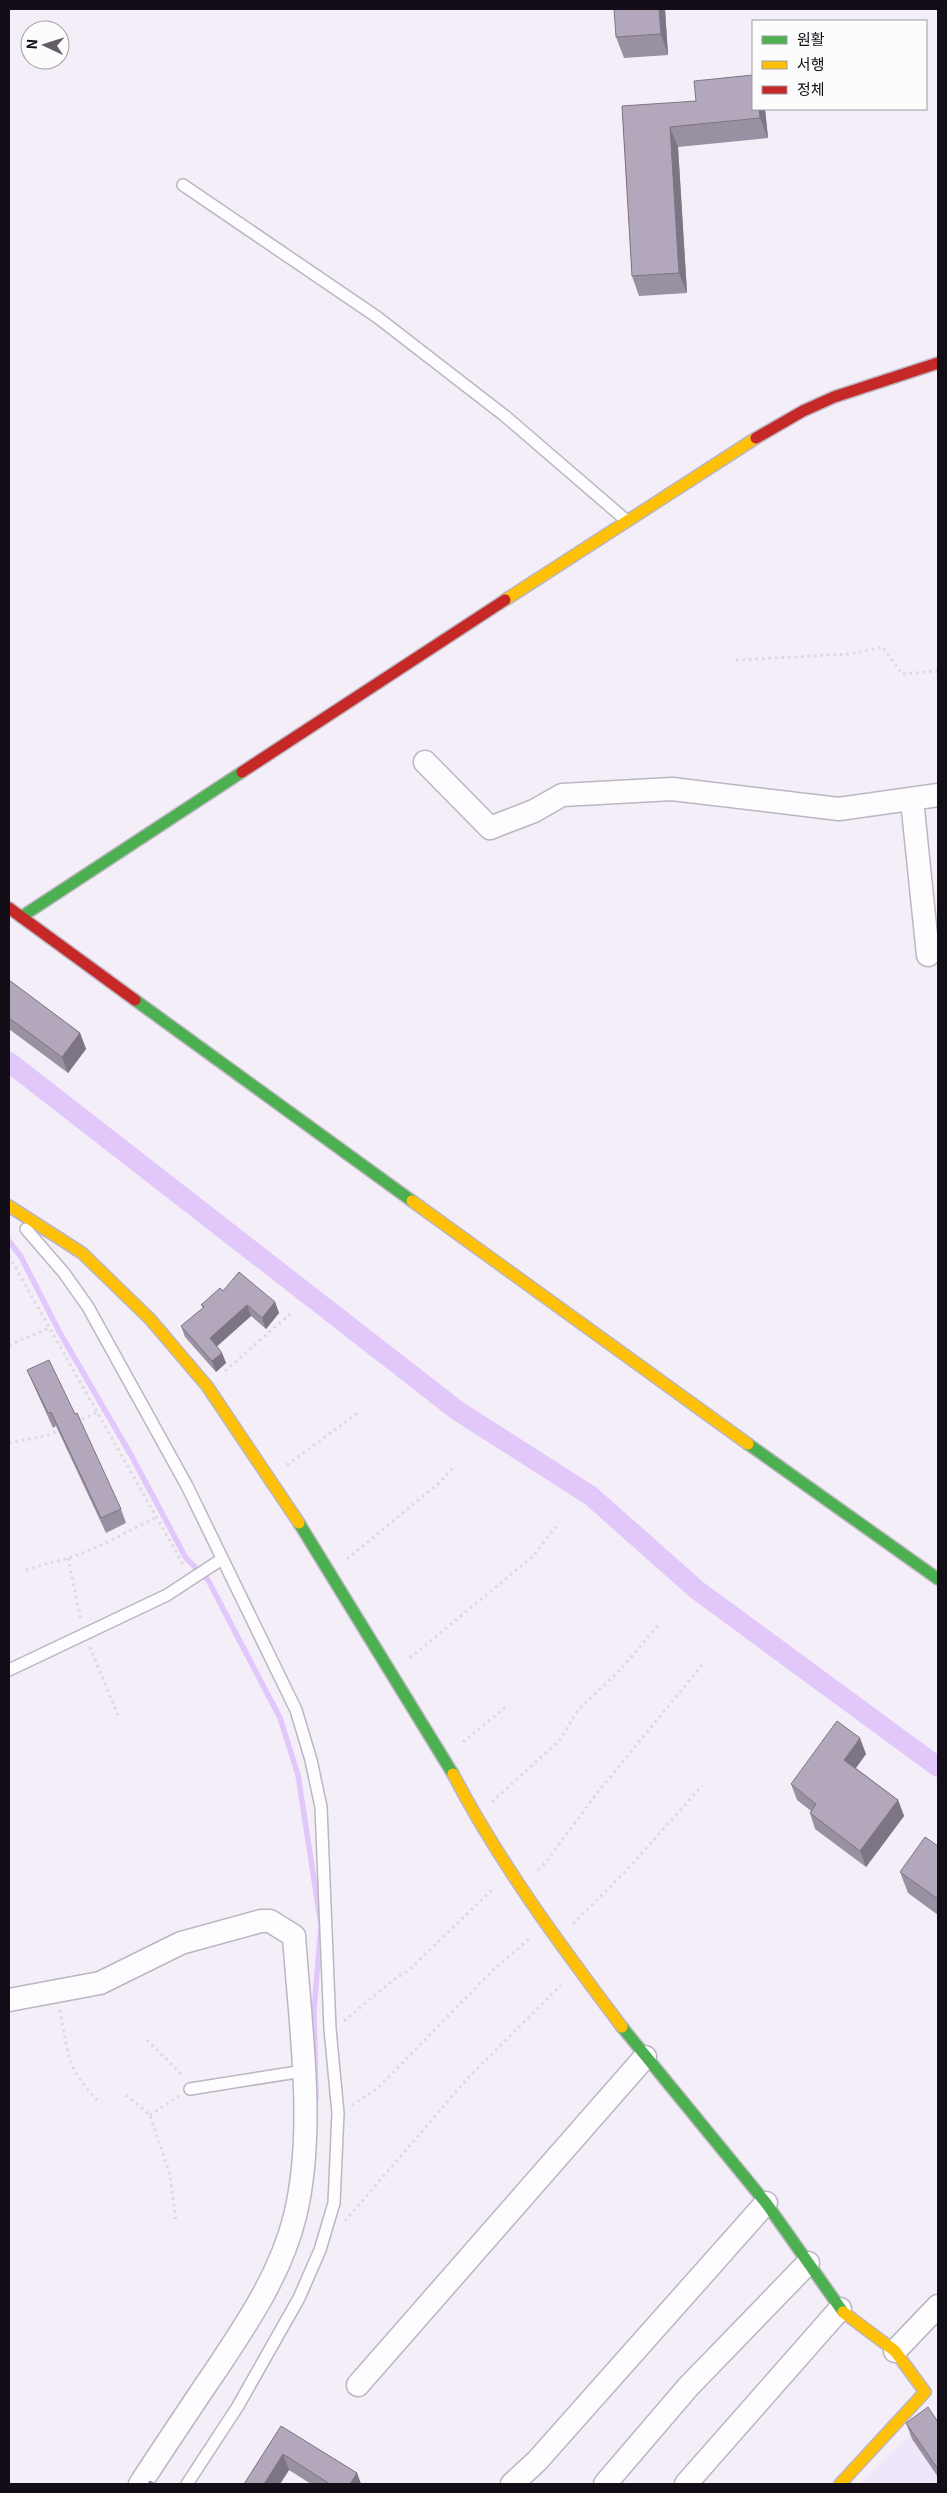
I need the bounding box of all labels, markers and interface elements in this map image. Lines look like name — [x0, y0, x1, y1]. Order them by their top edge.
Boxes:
north arrow — [20, 20, 70, 70]
legend — [752, 20, 927, 110]
text: 원활 — [797, 28, 825, 49]
text: N — [21, 38, 41, 50]
text: 서행 — [797, 53, 825, 74]
text: 정체 — [797, 78, 825, 99]

